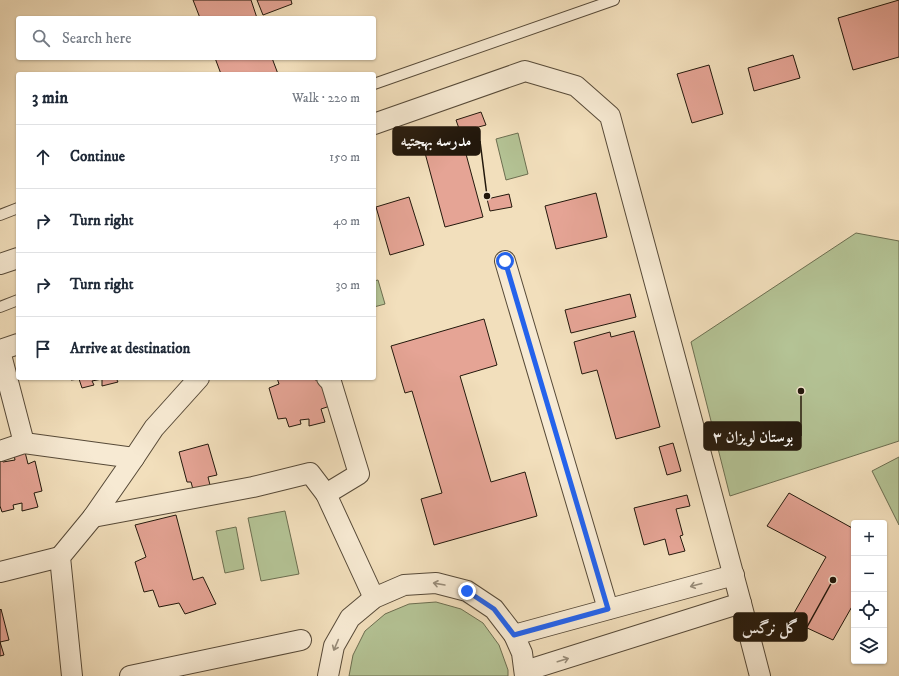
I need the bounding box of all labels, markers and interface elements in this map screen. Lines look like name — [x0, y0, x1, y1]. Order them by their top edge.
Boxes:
search box — [16, 16, 376, 60]
icon: search — [30, 27, 52, 49]
text: Search here — [62, 29, 131, 48]
text: 3 min — [32, 87, 68, 109]
text: Walk · 220 m — [292, 90, 360, 106]
callout: مدرسه بهجتیه — [393, 127, 480, 155]
text: مدرسه بهجتیه — [401, 131, 471, 151]
icon: ahead — [32, 146, 54, 168]
text: Continue — [70, 147, 125, 166]
text: 150 m — [329, 149, 360, 165]
icon: right — [32, 210, 54, 232]
text: Turn right — [70, 211, 133, 230]
text: 40 m — [333, 213, 360, 229]
route start — [496, 252, 514, 270]
icon: right — [32, 274, 54, 296]
text: Turn right — [70, 275, 133, 294]
text: 30 m — [336, 277, 360, 293]
icon: arrive — [32, 338, 54, 360]
text: Arrive at destination — [70, 339, 190, 358]
callout: بوستان لویزان ۳ — [704, 422, 801, 450]
text: بوستان لویزان ۳ — [713, 427, 793, 447]
map controls — [851, 520, 887, 664]
button: + — [851, 520, 887, 556]
button: − — [851, 556, 887, 592]
one-way arrow — [433, 580, 446, 588]
route end — [458, 582, 476, 600]
one-way arrow — [690, 582, 703, 590]
button: locate — [851, 592, 887, 628]
callout: گل نرگس — [734, 613, 807, 641]
text: گل نرگس — [742, 618, 798, 639]
button: layers — [851, 628, 887, 664]
one-way arrow — [331, 639, 339, 651]
one-way arrow — [556, 656, 569, 663]

